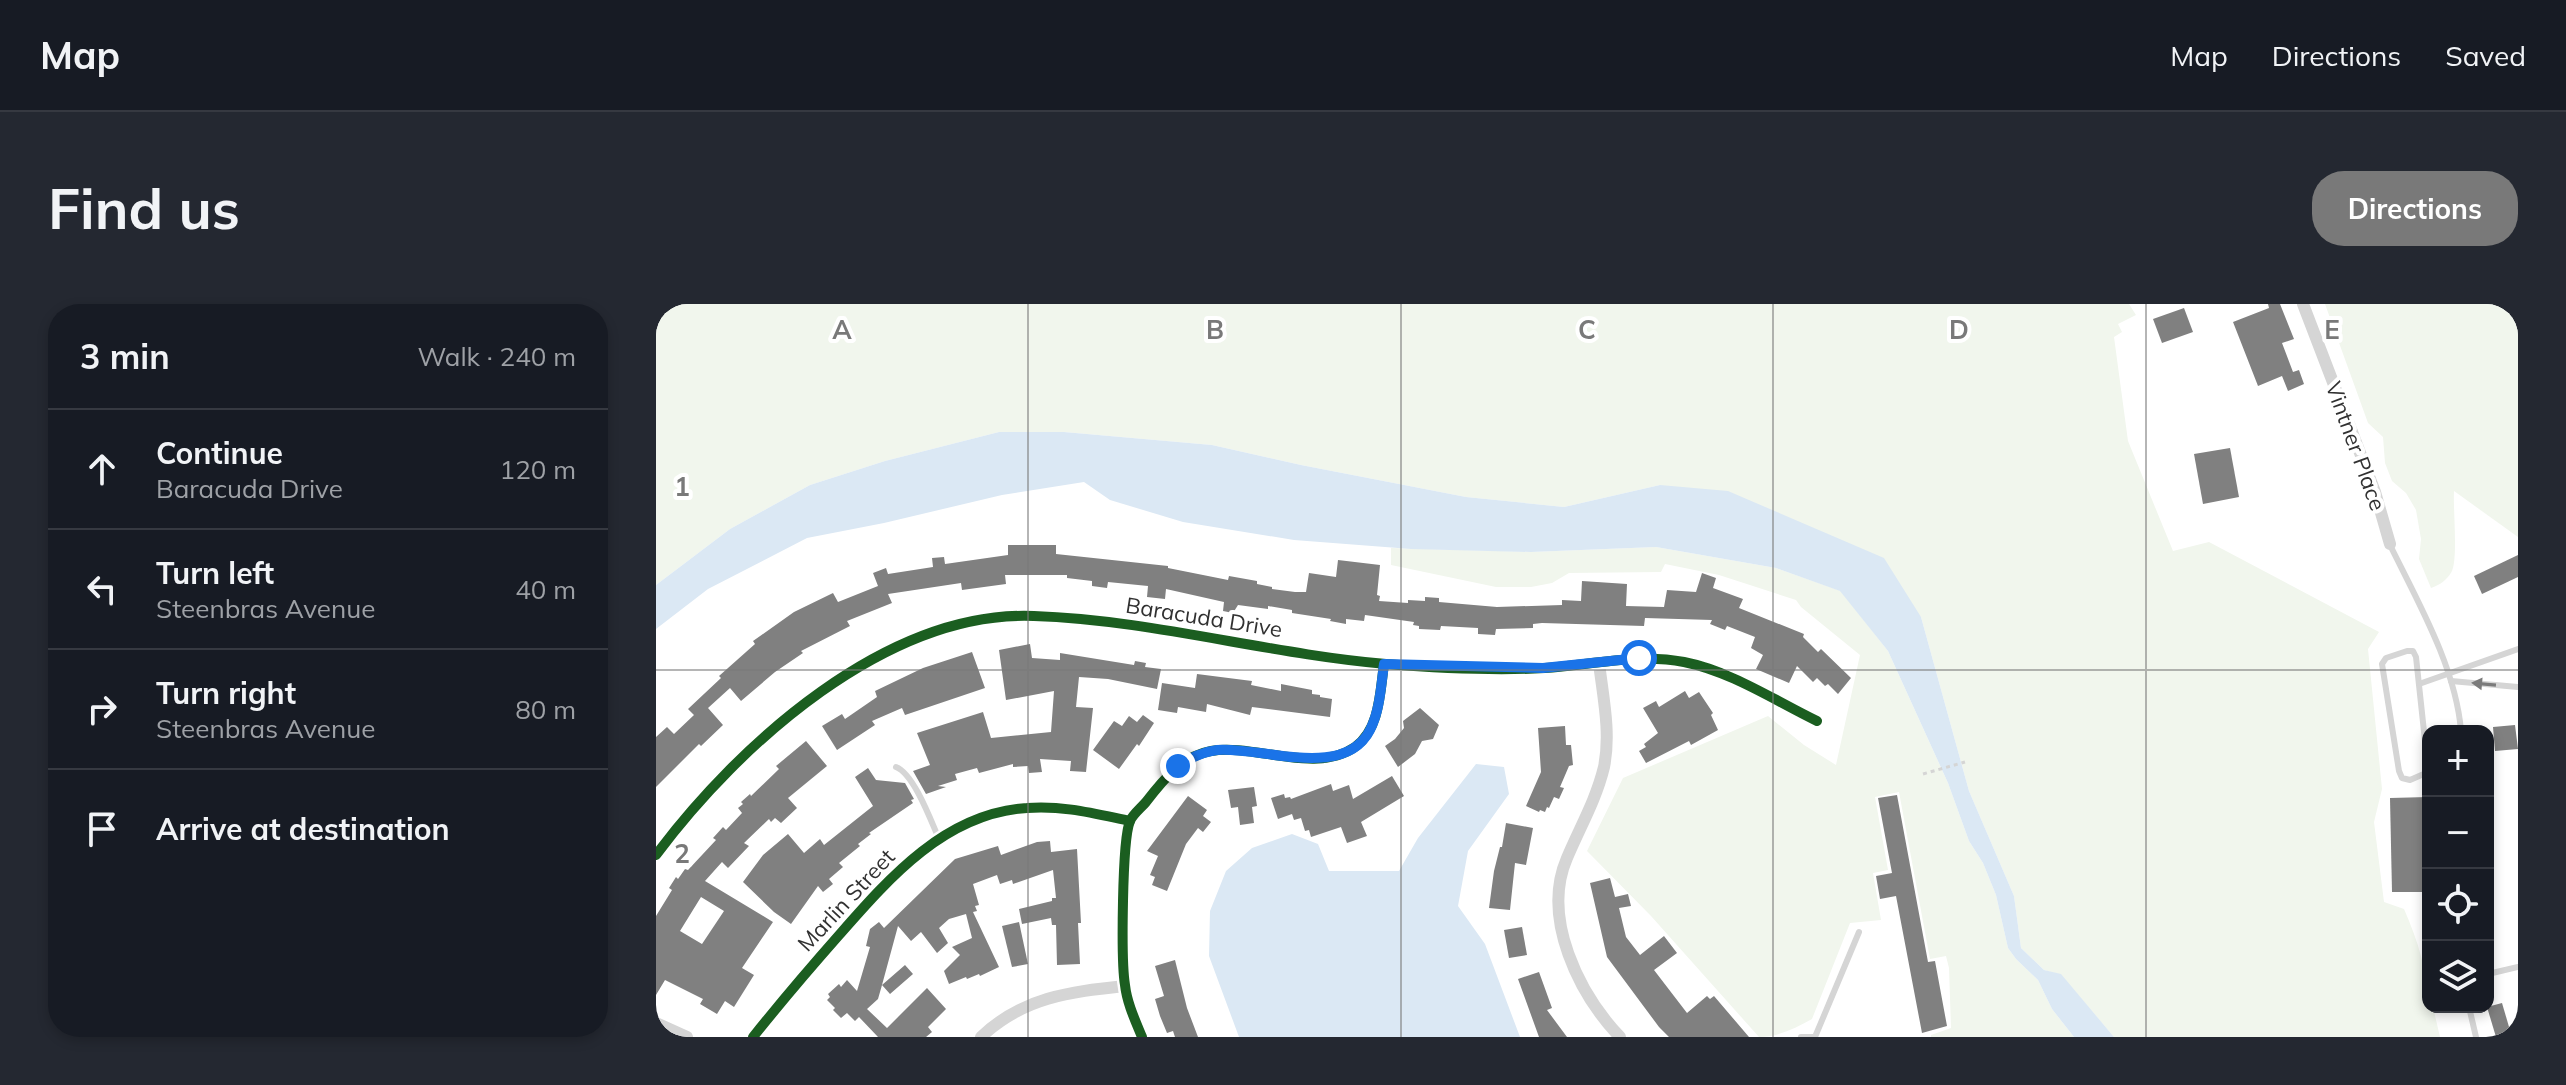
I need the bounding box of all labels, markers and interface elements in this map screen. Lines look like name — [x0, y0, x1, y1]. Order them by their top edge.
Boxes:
text: Map — [40, 31, 120, 79]
text: Map — [2170, 38, 2228, 73]
text: Directions — [2272, 38, 2401, 73]
text: Saved — [2445, 38, 2526, 73]
button: Directions — [2312, 171, 2518, 246]
text: Find us — [48, 173, 240, 243]
text: A — [832, 313, 852, 346]
text: B — [1206, 313, 1224, 346]
text: C — [1578, 313, 1596, 346]
text: D — [1949, 313, 1969, 346]
text: E — [2324, 313, 2340, 346]
text: 3 min — [80, 335, 170, 378]
text: Walk · 240 m — [417, 340, 576, 373]
street label: Vintner Place — [2320, 378, 2392, 514]
text: Continue — [156, 434, 283, 472]
icon: ahead — [80, 447, 124, 491]
text: 120 m — [500, 453, 576, 486]
text: 1 — [674, 470, 690, 503]
text: Baracuda Drive — [156, 472, 343, 505]
text: Turn left — [156, 554, 274, 592]
icon: left — [80, 567, 124, 611]
text: 40 m — [515, 573, 576, 606]
street label: Baracuda Drive — [1124, 591, 1284, 643]
text: Steenbras Avenue — [156, 592, 375, 625]
route start — [1621, 640, 1657, 676]
text: Turn right — [156, 674, 296, 712]
one-way arrow — [2471, 677, 2496, 690]
icon: right — [80, 687, 124, 731]
text: 80 m — [515, 693, 576, 726]
text: Steenbras Avenue — [156, 712, 375, 745]
map controls — [2422, 725, 2494, 1013]
button: + — [2422, 725, 2494, 797]
route end — [1160, 748, 1196, 784]
button: − — [2422, 797, 2494, 869]
icon: arrive — [80, 807, 124, 851]
text: Arrive at destination — [156, 810, 450, 848]
text: 2 — [674, 837, 690, 870]
street label: Marlin Street — [791, 843, 901, 957]
button: locate — [2422, 869, 2494, 941]
button: layers — [2422, 941, 2494, 1013]

